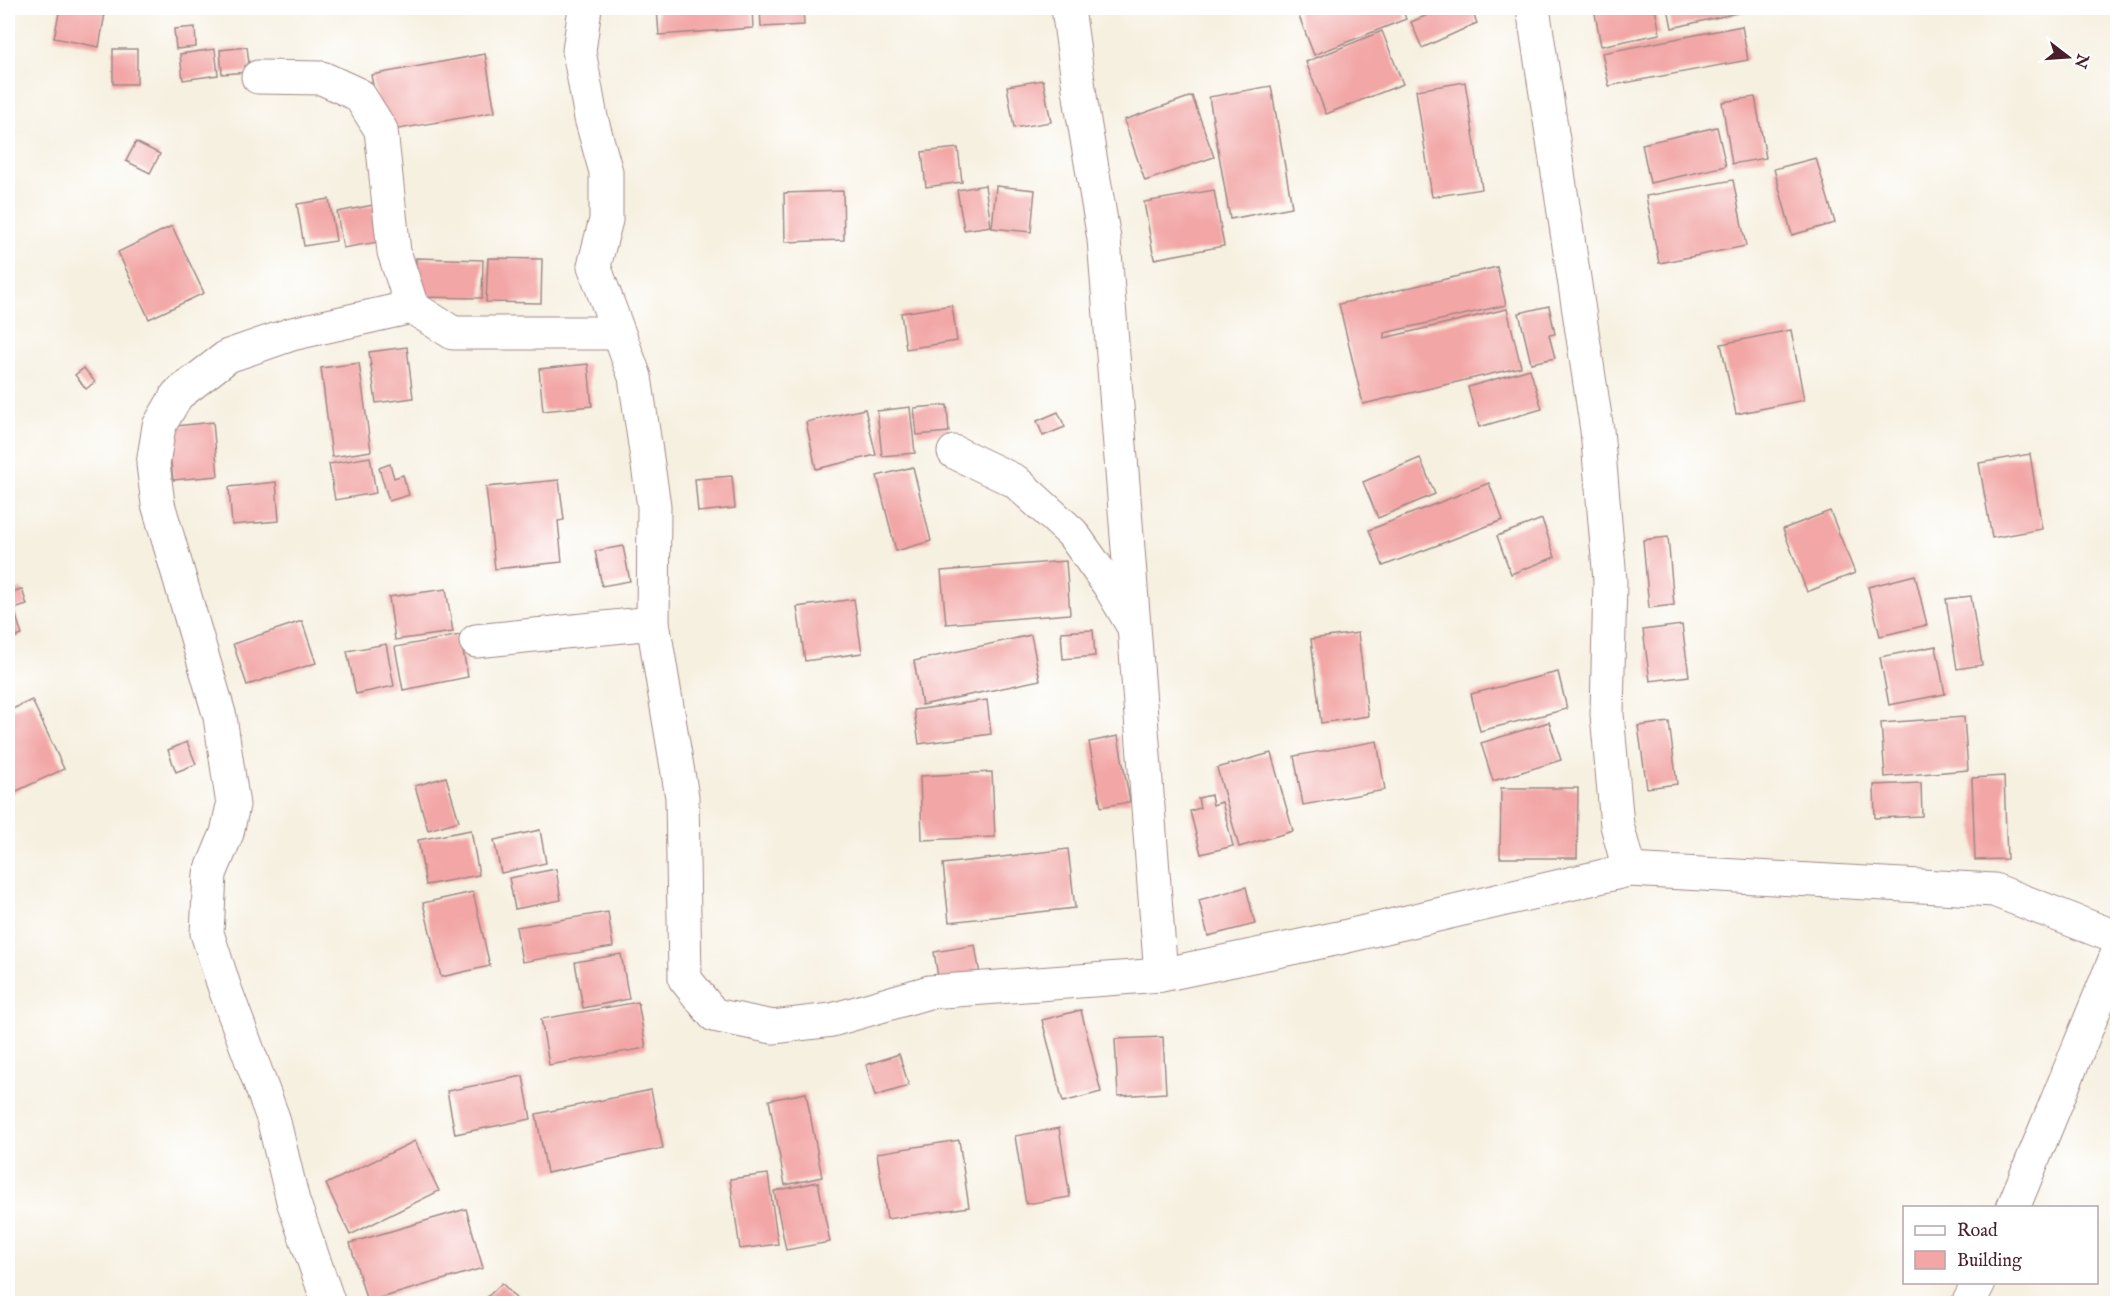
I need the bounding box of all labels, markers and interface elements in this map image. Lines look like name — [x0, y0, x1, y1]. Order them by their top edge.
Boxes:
north arrow — [2038, 27, 2098, 87]
text: N — [2069, 50, 2092, 70]
legend — [1903, 1206, 2098, 1284]
text: Road — [1957, 1220, 1998, 1243]
text: Building — [1957, 1250, 2022, 1273]

